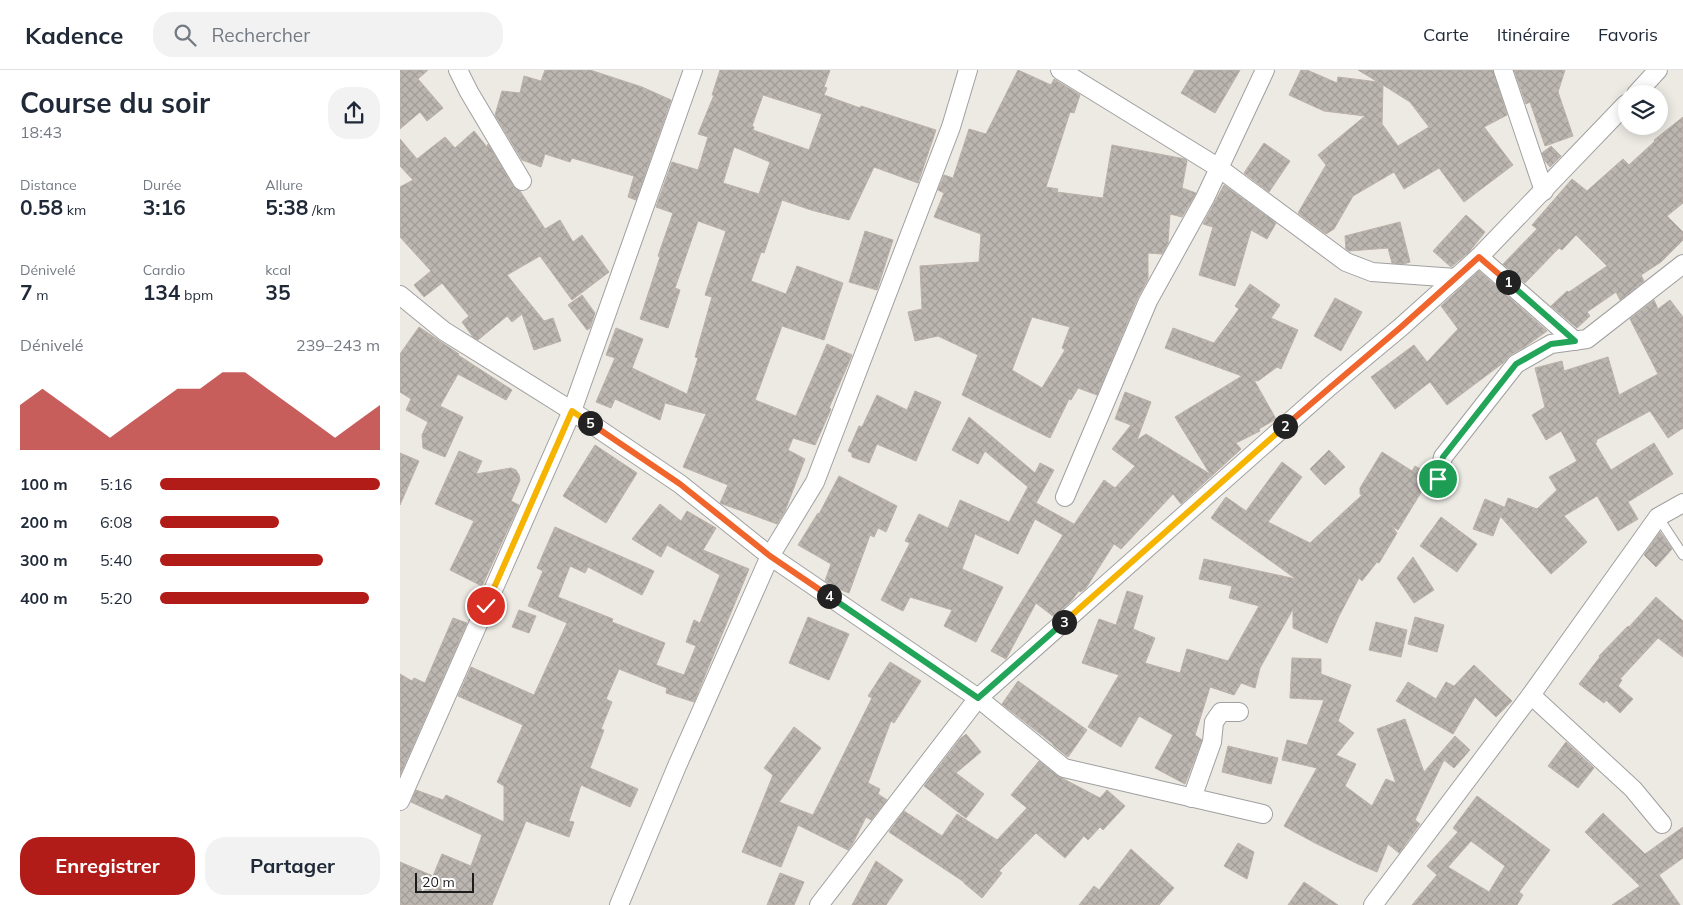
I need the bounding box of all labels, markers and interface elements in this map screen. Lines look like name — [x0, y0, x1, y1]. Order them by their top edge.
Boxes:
search box — [153, 12, 503, 57]
text: Kadence — [25, 20, 123, 50]
icon: search — [171, 21, 199, 49]
text: Rechercher — [211, 23, 310, 47]
text: Carte — [1423, 23, 1469, 46]
text: Itinéraire — [1497, 23, 1570, 46]
text: Favoris — [1598, 23, 1658, 46]
text: Course du soir — [20, 85, 210, 120]
map controls — [1618, 85, 1668, 135]
button: layers — [1618, 85, 1668, 135]
button: share — [328, 87, 380, 139]
text: 18:43 — [20, 122, 62, 142]
text: Distance — [20, 176, 77, 194]
text: Durée — [143, 176, 181, 194]
text: Allure — [265, 176, 303, 194]
text: 0.58 — [20, 194, 63, 220]
text: 3:16 — [143, 194, 186, 220]
text: 5:38 — [265, 194, 308, 220]
text: km — [63, 201, 86, 219]
text: /km — [308, 201, 335, 219]
text: Dénivelé — [20, 261, 76, 279]
text: Cardio — [143, 261, 185, 279]
text: kcal — [265, 261, 291, 279]
pin: 1 — [1496, 270, 1520, 294]
text: 1 — [1504, 273, 1513, 291]
text: 7 — [20, 279, 33, 305]
text: 134 — [143, 279, 180, 305]
text: 35 — [265, 279, 291, 305]
text: m — [33, 286, 49, 304]
text: bpm — [180, 286, 213, 304]
text: Dénivelé — [20, 335, 83, 355]
text: 239–243 m — [296, 335, 380, 355]
pin: 5 — [578, 410, 602, 436]
text: 5 — [586, 414, 595, 432]
pin: 2 — [1272, 414, 1298, 438]
text: 2 — [1281, 417, 1290, 435]
pin — [1417, 458, 1459, 500]
icon: arrive — [1424, 465, 1452, 493]
text: 100 m — [20, 474, 68, 494]
text: 5:16 — [100, 474, 132, 494]
text: 200 m — [20, 512, 68, 532]
text: 6:08 — [100, 512, 132, 532]
text: 300 m — [20, 550, 68, 570]
text: 5:40 — [100, 550, 132, 570]
pin: 4 — [816, 584, 842, 608]
pin — [465, 585, 507, 627]
text: 4 — [825, 587, 834, 605]
text: 400 m — [20, 588, 68, 608]
text: 5:20 — [100, 588, 132, 608]
icon: check — [472, 592, 500, 620]
pin: 3 — [1052, 610, 1076, 634]
text: 3 — [1060, 613, 1069, 631]
button: Enregistrer — [20, 837, 195, 895]
button: Partager — [205, 837, 380, 895]
scale bar — [415, 870, 474, 893]
text: 20 m — [422, 873, 455, 891]

